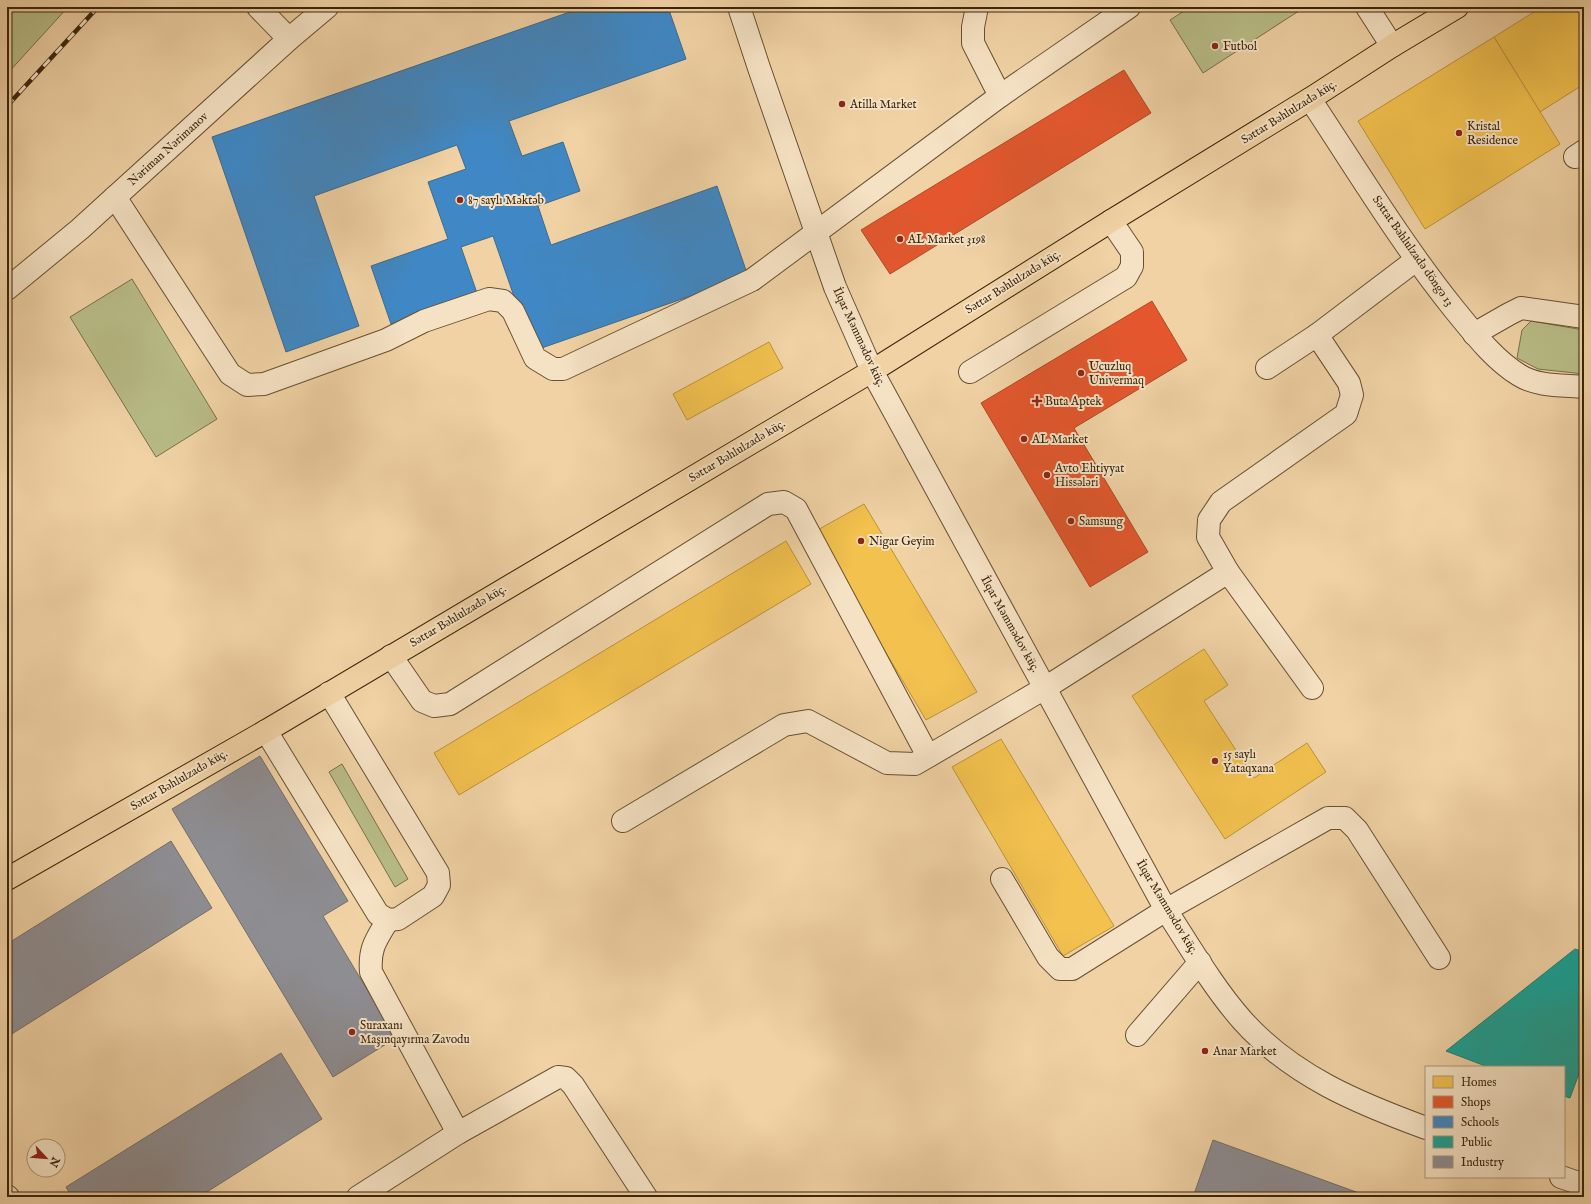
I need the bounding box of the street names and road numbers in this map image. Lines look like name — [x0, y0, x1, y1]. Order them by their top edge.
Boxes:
street label: Səttar Bəhlulzadə küç. — [1238, 77, 1340, 147]
street label: Nəriman Nərimanov — [125, 109, 212, 189]
street label: Səttat Bəhlulzadə döngə 13 — [1369, 193, 1457, 309]
street label: Səttar Bəhlulzadə küç. — [962, 247, 1064, 317]
street label: İlqar Məmmədov küç. — [828, 284, 890, 390]
street label: Səttar Bəhlulzadə küç. — [686, 416, 788, 486]
street label: İlqar Məmmədov küç. — [976, 573, 1044, 675]
street label: Səttar Bəhlulzadə küç. — [407, 581, 509, 651]
street label: Səttar Bəhlulzadə küç. — [128, 746, 230, 814]
street label: İlqar Məmmədov küç. — [1132, 856, 1202, 958]

